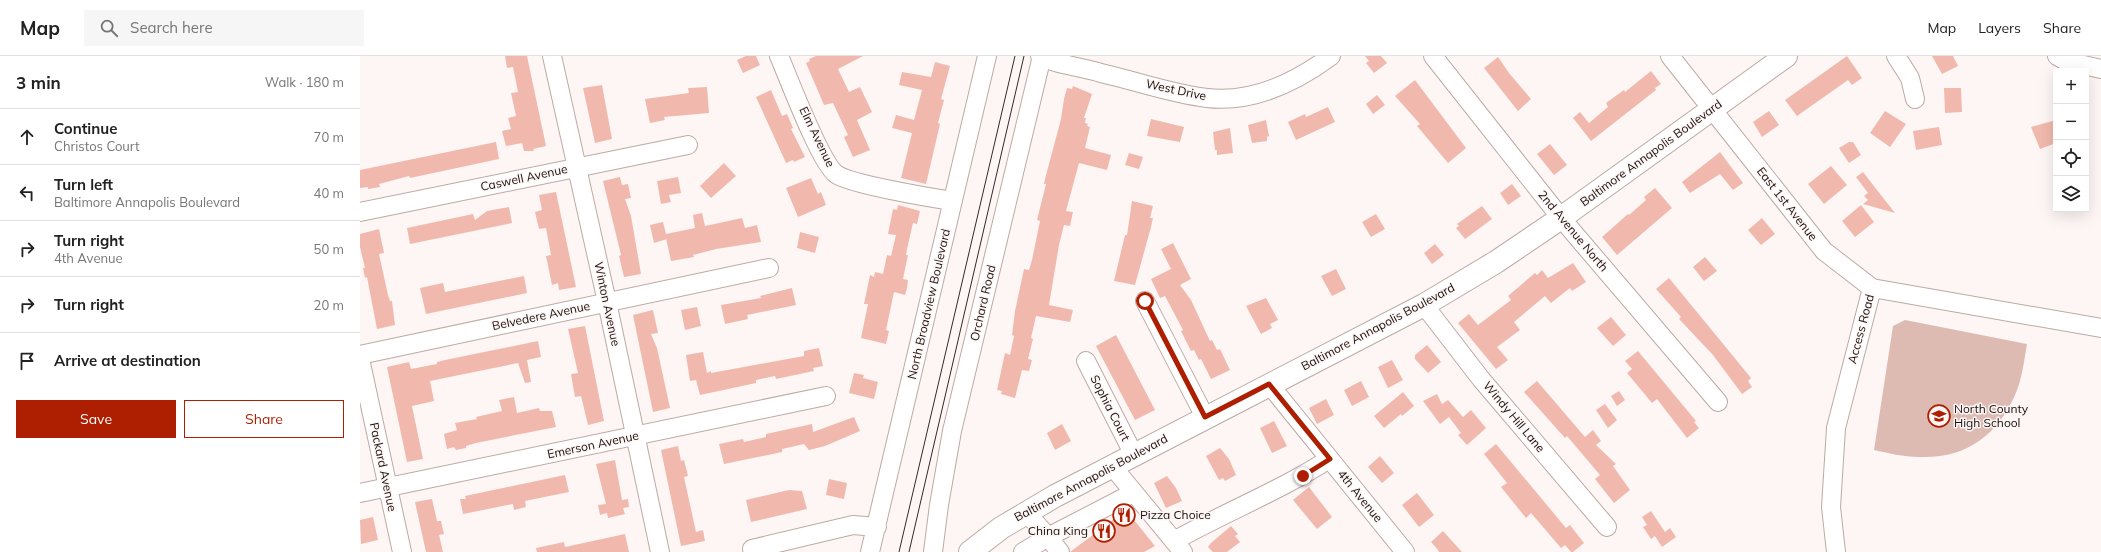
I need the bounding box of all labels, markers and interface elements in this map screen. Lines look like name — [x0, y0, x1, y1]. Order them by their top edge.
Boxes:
search box — [84, 10, 364, 46]
text: Map — [20, 16, 60, 40]
icon: search — [98, 17, 120, 39]
text: Search here — [130, 18, 213, 37]
text: Map — [1927, 19, 1956, 37]
text: Layers — [1978, 19, 2021, 37]
text: Share — [2043, 19, 2081, 37]
map controls — [2053, 68, 2089, 212]
button: + — [2053, 68, 2089, 104]
text: 3 min — [16, 72, 61, 93]
text: Walk · 180 m — [265, 74, 344, 90]
street label: West Drive — [1145, 76, 1208, 103]
street label: Baltimore Annapolis Boulevard — [1577, 96, 1725, 209]
street label: Elm Avenue — [796, 104, 839, 169]
button: − — [2053, 104, 2089, 140]
text: Continue — [54, 119, 117, 138]
icon: ahead — [16, 126, 38, 148]
text: 70 m — [314, 129, 344, 145]
text: Christos Court — [54, 138, 139, 154]
button: locate — [2053, 140, 2089, 176]
street label: Caswell Avenue — [479, 161, 569, 194]
street label: East 1st Avenue — [1754, 164, 1821, 244]
text: Turn left — [54, 175, 113, 194]
button: layers — [2053, 176, 2089, 212]
icon: left — [16, 182, 38, 204]
text: 40 m — [314, 185, 344, 201]
street label: 2nd Avenue North — [1535, 187, 1612, 274]
text: Baltimore Annapolis Boulevard — [54, 194, 240, 210]
street label: North Broadview Boulevard — [904, 227, 953, 381]
text: Turn right — [54, 231, 124, 250]
icon: right — [16, 238, 38, 260]
text: 50 m — [314, 241, 344, 257]
text: 4th Avenue — [54, 250, 123, 266]
street label: Winton Avenue — [591, 260, 624, 348]
street label: Orchard Road — [966, 263, 999, 342]
street label: Baltimore Annapolis Boulevard — [1298, 280, 1457, 373]
route start — [1136, 292, 1154, 310]
street label: Access Road — [1844, 292, 1877, 365]
icon: right — [16, 294, 38, 316]
text: Turn right — [54, 295, 124, 314]
text: 20 m — [314, 297, 344, 313]
street label: Belvedere Avenue — [491, 298, 591, 333]
icon: arrive — [16, 350, 38, 372]
text: Arrive at destination — [54, 351, 201, 370]
street label: Sophia Court — [1087, 372, 1134, 443]
street label: Windy Hill Lane — [1480, 378, 1548, 455]
button: Save — [16, 400, 176, 438]
button: Share — [184, 400, 344, 438]
place label: North County High School — [1954, 401, 2029, 430]
school or university icon: North County High School — [1926, 403, 1952, 429]
street label: Packard Avenue — [367, 421, 400, 513]
street label: Emerson Avenue — [546, 427, 640, 462]
street label: Baltimore Annapolis Boulevard — [1011, 431, 1170, 524]
street label: 4th Avenue — [1335, 466, 1386, 525]
route end — [1294, 467, 1312, 485]
restaurant icon: Pizza Choice — [1111, 502, 1137, 528]
place label: Pizza Choice — [1140, 507, 1211, 522]
restaurant icon: China King — [1091, 518, 1117, 544]
place label: China King — [1028, 523, 1088, 538]

